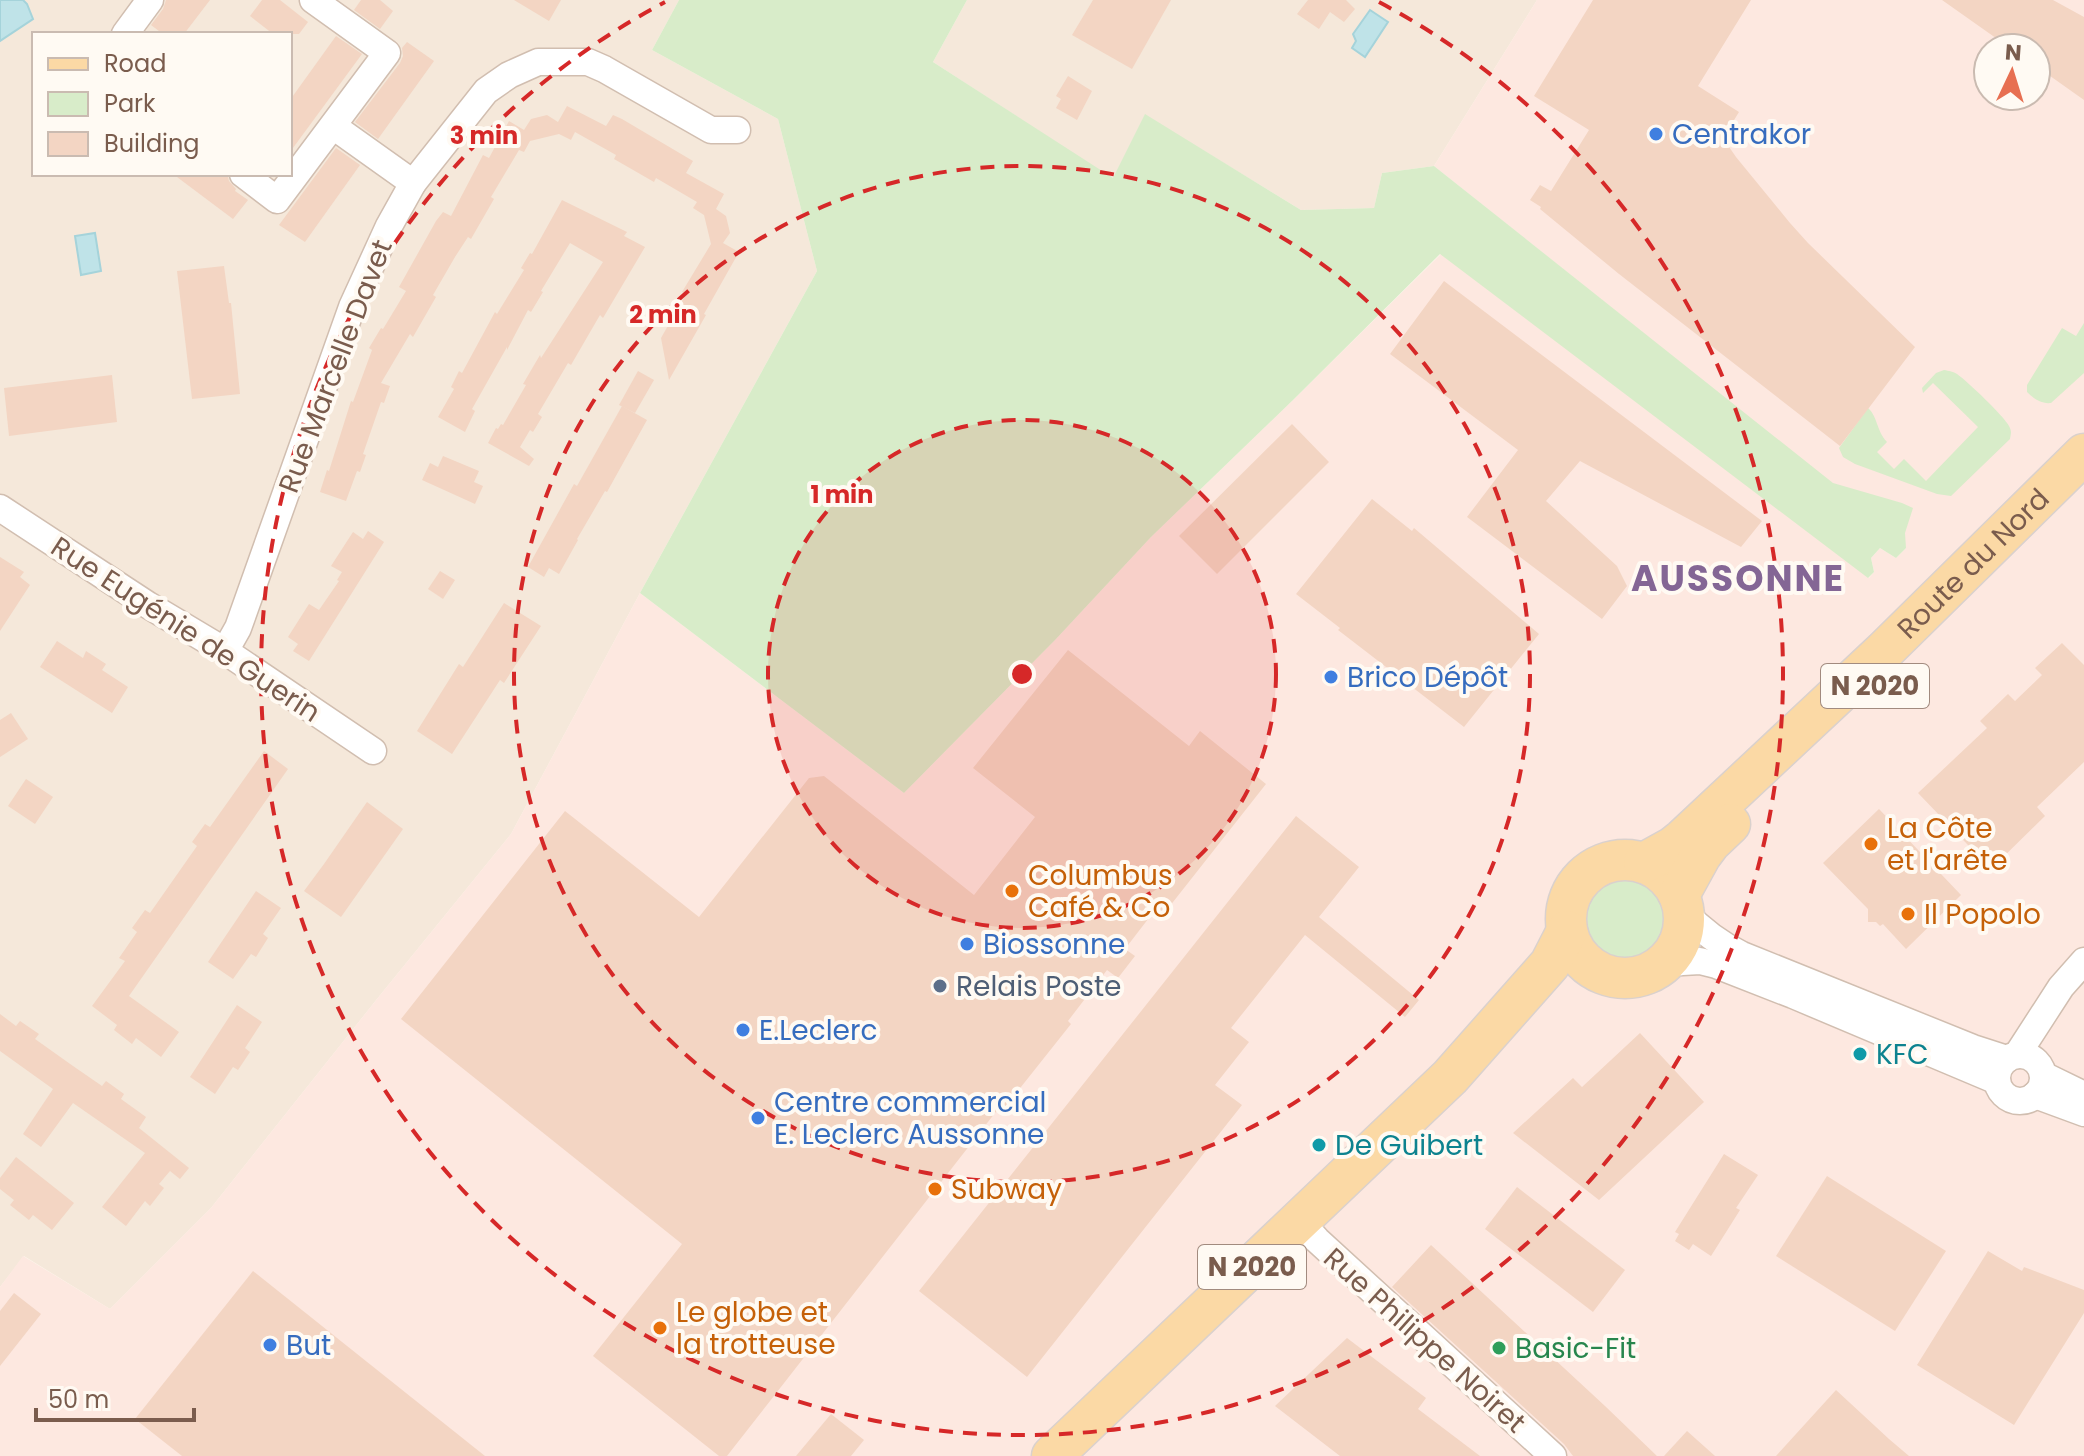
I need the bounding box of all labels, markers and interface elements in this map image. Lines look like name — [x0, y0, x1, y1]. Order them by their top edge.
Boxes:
legend — [32, 32, 292, 176]
north arrow — [1972, 32, 2052, 112]
text: N — [2004, 37, 2023, 69]
text: Road — [104, 47, 166, 80]
text: Park — [104, 87, 156, 120]
place label: Centrakor — [1672, 115, 1811, 154]
text: 3 min — [450, 119, 518, 152]
marker: Centrakor — [1647, 125, 1665, 143]
text: Building — [104, 127, 200, 160]
street label: Rue Marcelle Davet — [269, 234, 402, 498]
text: 2 min — [629, 298, 697, 331]
text: 1 min — [811, 478, 873, 511]
street label: Route du Nord — [1889, 480, 2058, 648]
street label: Rue Eugénie de Guerin — [43, 528, 328, 731]
district label: AUSSONNE — [1631, 553, 1845, 604]
place label: Brico Dépôt — [1347, 658, 1508, 697]
centre of rings — [1008, 660, 1036, 688]
road number: N 2020 — [1821, 664, 1929, 708]
marker: Brico Dépôt — [1322, 668, 1340, 686]
place label: La Côte et l'arête — [1887, 809, 2008, 880]
marker: La Côte et l'arête — [1862, 835, 1880, 853]
place label: Columbus Café & Co — [1028, 856, 1173, 927]
marker: Columbus Café & Co — [1003, 882, 1021, 900]
place label: Il Popolo — [1924, 895, 2041, 934]
marker: Il Popolo — [1899, 905, 1917, 923]
place label: Biossonne — [983, 925, 1125, 964]
marker: Biossonne — [958, 935, 976, 953]
place label: Relais Poste — [956, 967, 1121, 1006]
marker: Relais Poste — [931, 977, 949, 995]
place label: E.Leclerc — [759, 1011, 877, 1050]
marker: E.Leclerc — [734, 1021, 752, 1039]
place label: KFC — [1876, 1035, 1929, 1074]
marker: KFC — [1851, 1045, 1869, 1063]
place label: Centre commercial E. Leclerc Aussonne — [774, 1083, 1046, 1154]
marker: Centre commercial E. Leclerc Aussonne — [749, 1109, 767, 1127]
place label: De Guibert — [1335, 1126, 1483, 1165]
marker: De Guibert — [1310, 1136, 1328, 1154]
place label: Subway — [951, 1170, 1062, 1209]
marker: Subway — [926, 1180, 944, 1198]
street label: Rue Philippe Noiret — [1315, 1239, 1534, 1442]
road number: N 2020 — [1198, 1245, 1306, 1289]
place label: Le globe et la trotteuse — [676, 1293, 836, 1364]
marker: Le globe et la trotteuse — [651, 1319, 669, 1337]
place label: But — [286, 1326, 331, 1365]
place label: Basic-Fit — [1515, 1329, 1636, 1368]
marker: But — [261, 1336, 279, 1354]
marker: Basic-Fit — [1490, 1339, 1508, 1357]
scale bar — [36, 1372, 194, 1422]
text: 50 m — [48, 1383, 109, 1416]

